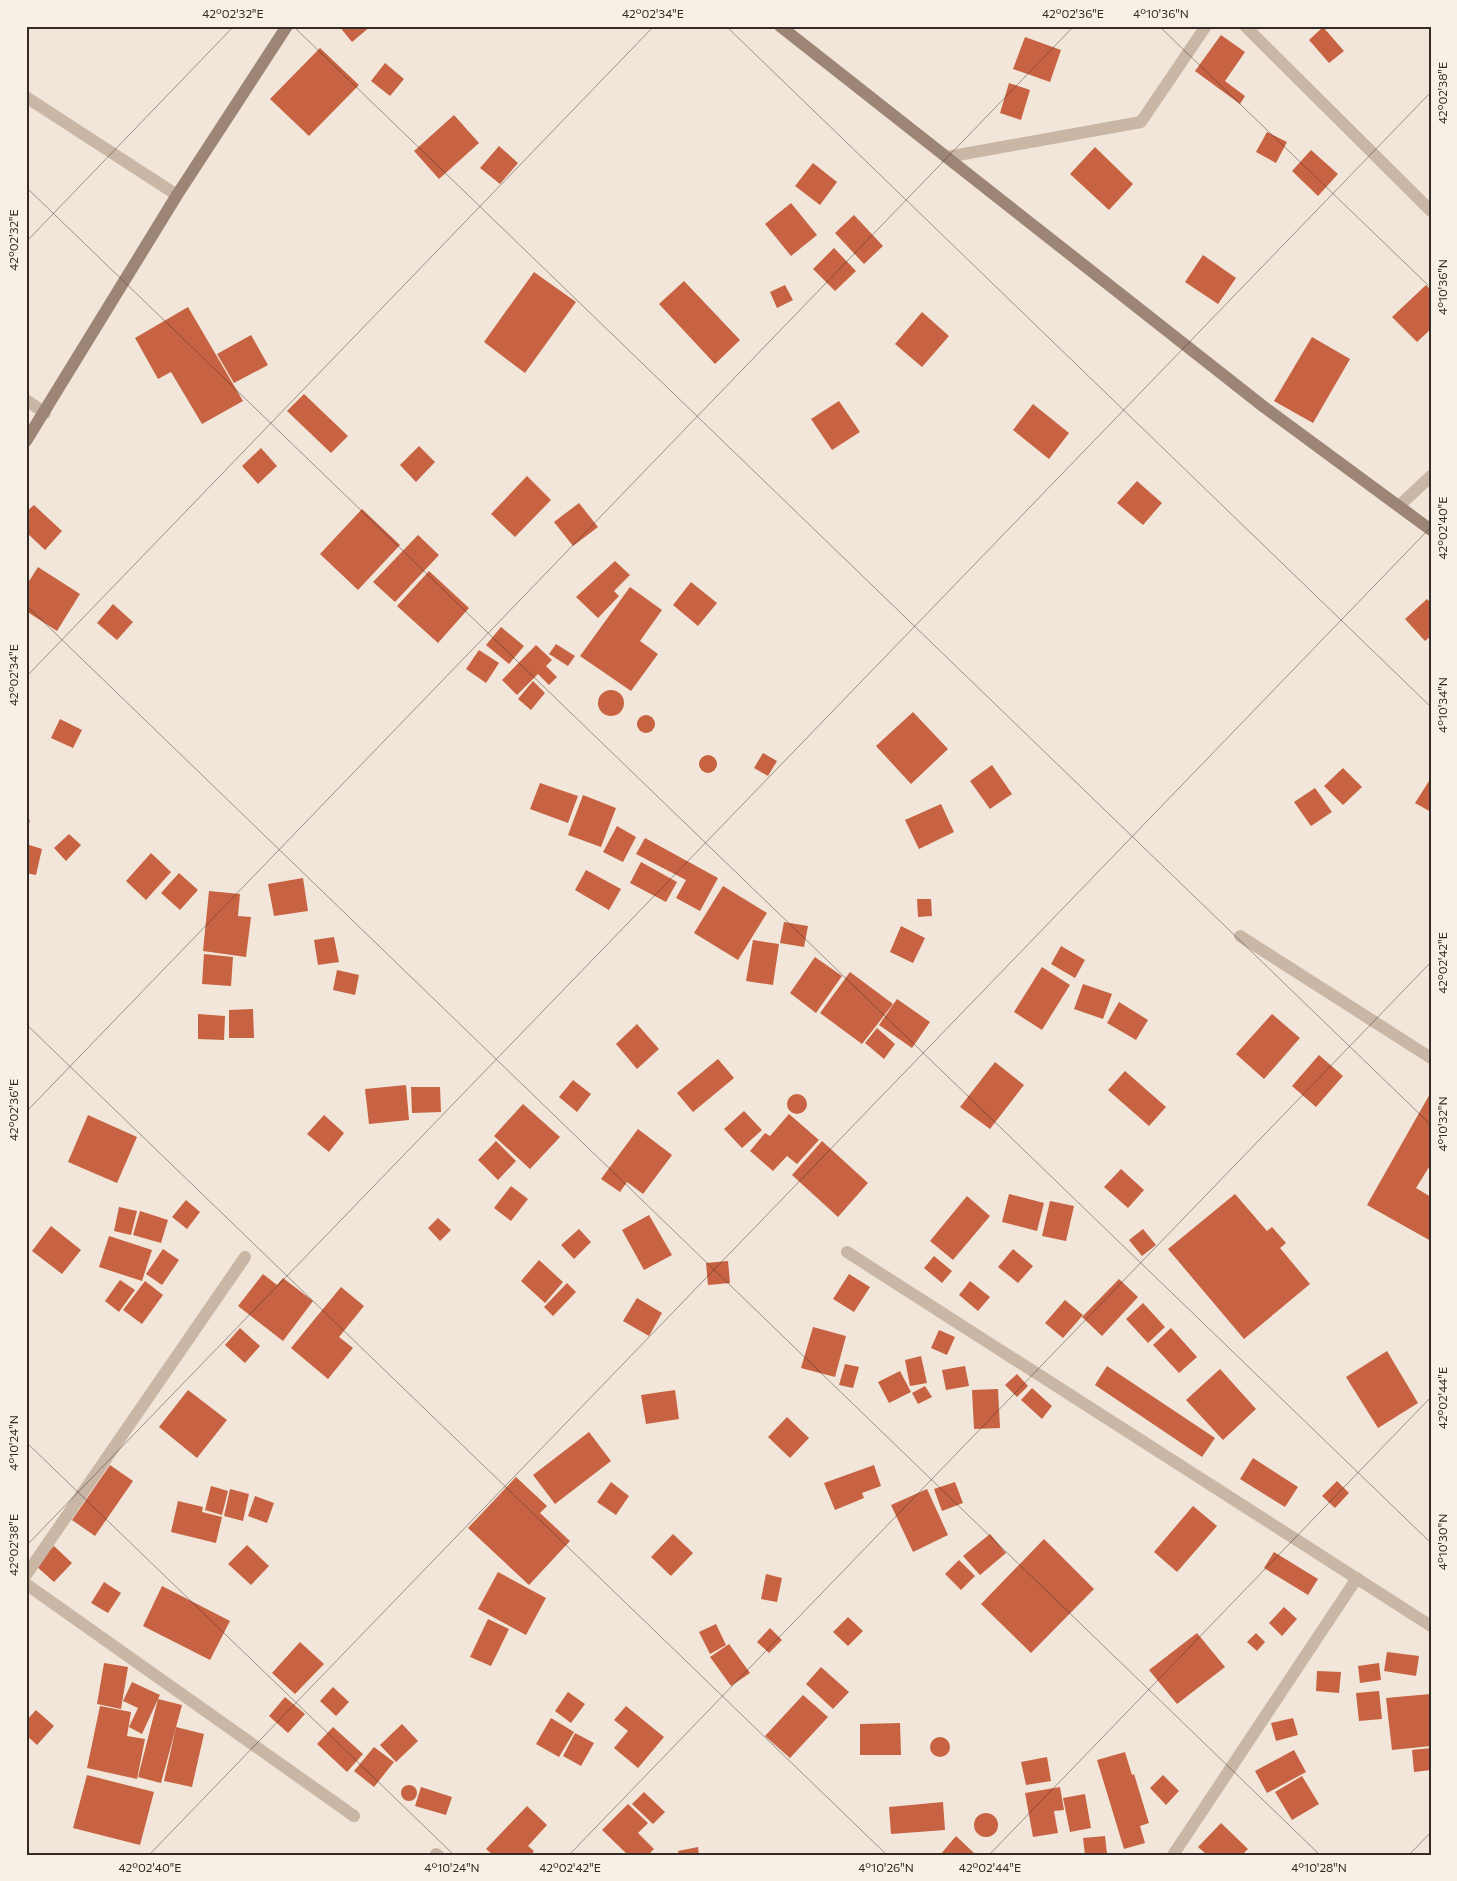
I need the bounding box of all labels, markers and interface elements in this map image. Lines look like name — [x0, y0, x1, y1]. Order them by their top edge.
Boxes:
text: 42°02'32"E — [202, 6, 264, 20]
text: 42°02'34"E — [622, 6, 684, 20]
text: 42°02'36"E — [1042, 6, 1104, 20]
text: 4°10'36"N — [1133, 6, 1189, 20]
text: 42°02'38"E — [1435, 62, 1449, 124]
text: 42°02'32"E — [6, 209, 20, 271]
text: 4°10'36"N — [1435, 259, 1449, 315]
text: 42°02'40"E — [1435, 497, 1449, 559]
text: 42°02'34"E — [6, 644, 20, 706]
text: 4°10'34"N — [1435, 677, 1449, 733]
text: 42°02'42"E — [1435, 932, 1449, 994]
text: 42°02'36"E — [6, 1079, 20, 1141]
text: 4°10'32"N — [1435, 1096, 1449, 1152]
text: 42°02'44"E — [1435, 1367, 1449, 1429]
text: 4°10'24"N — [6, 1415, 20, 1471]
text: 42°02'38"E — [6, 1514, 20, 1576]
text: 4°10'30"N — [1435, 1514, 1449, 1570]
text: 42°02'40"E — [119, 1860, 181, 1874]
text: 4°10'24"N — [424, 1860, 480, 1874]
text: 42°02'42"E — [539, 1860, 601, 1874]
text: 4°10'26"N — [858, 1860, 914, 1874]
text: 42°02'44"E — [959, 1860, 1021, 1874]
text: 4°10'28"N — [1291, 1860, 1347, 1874]

